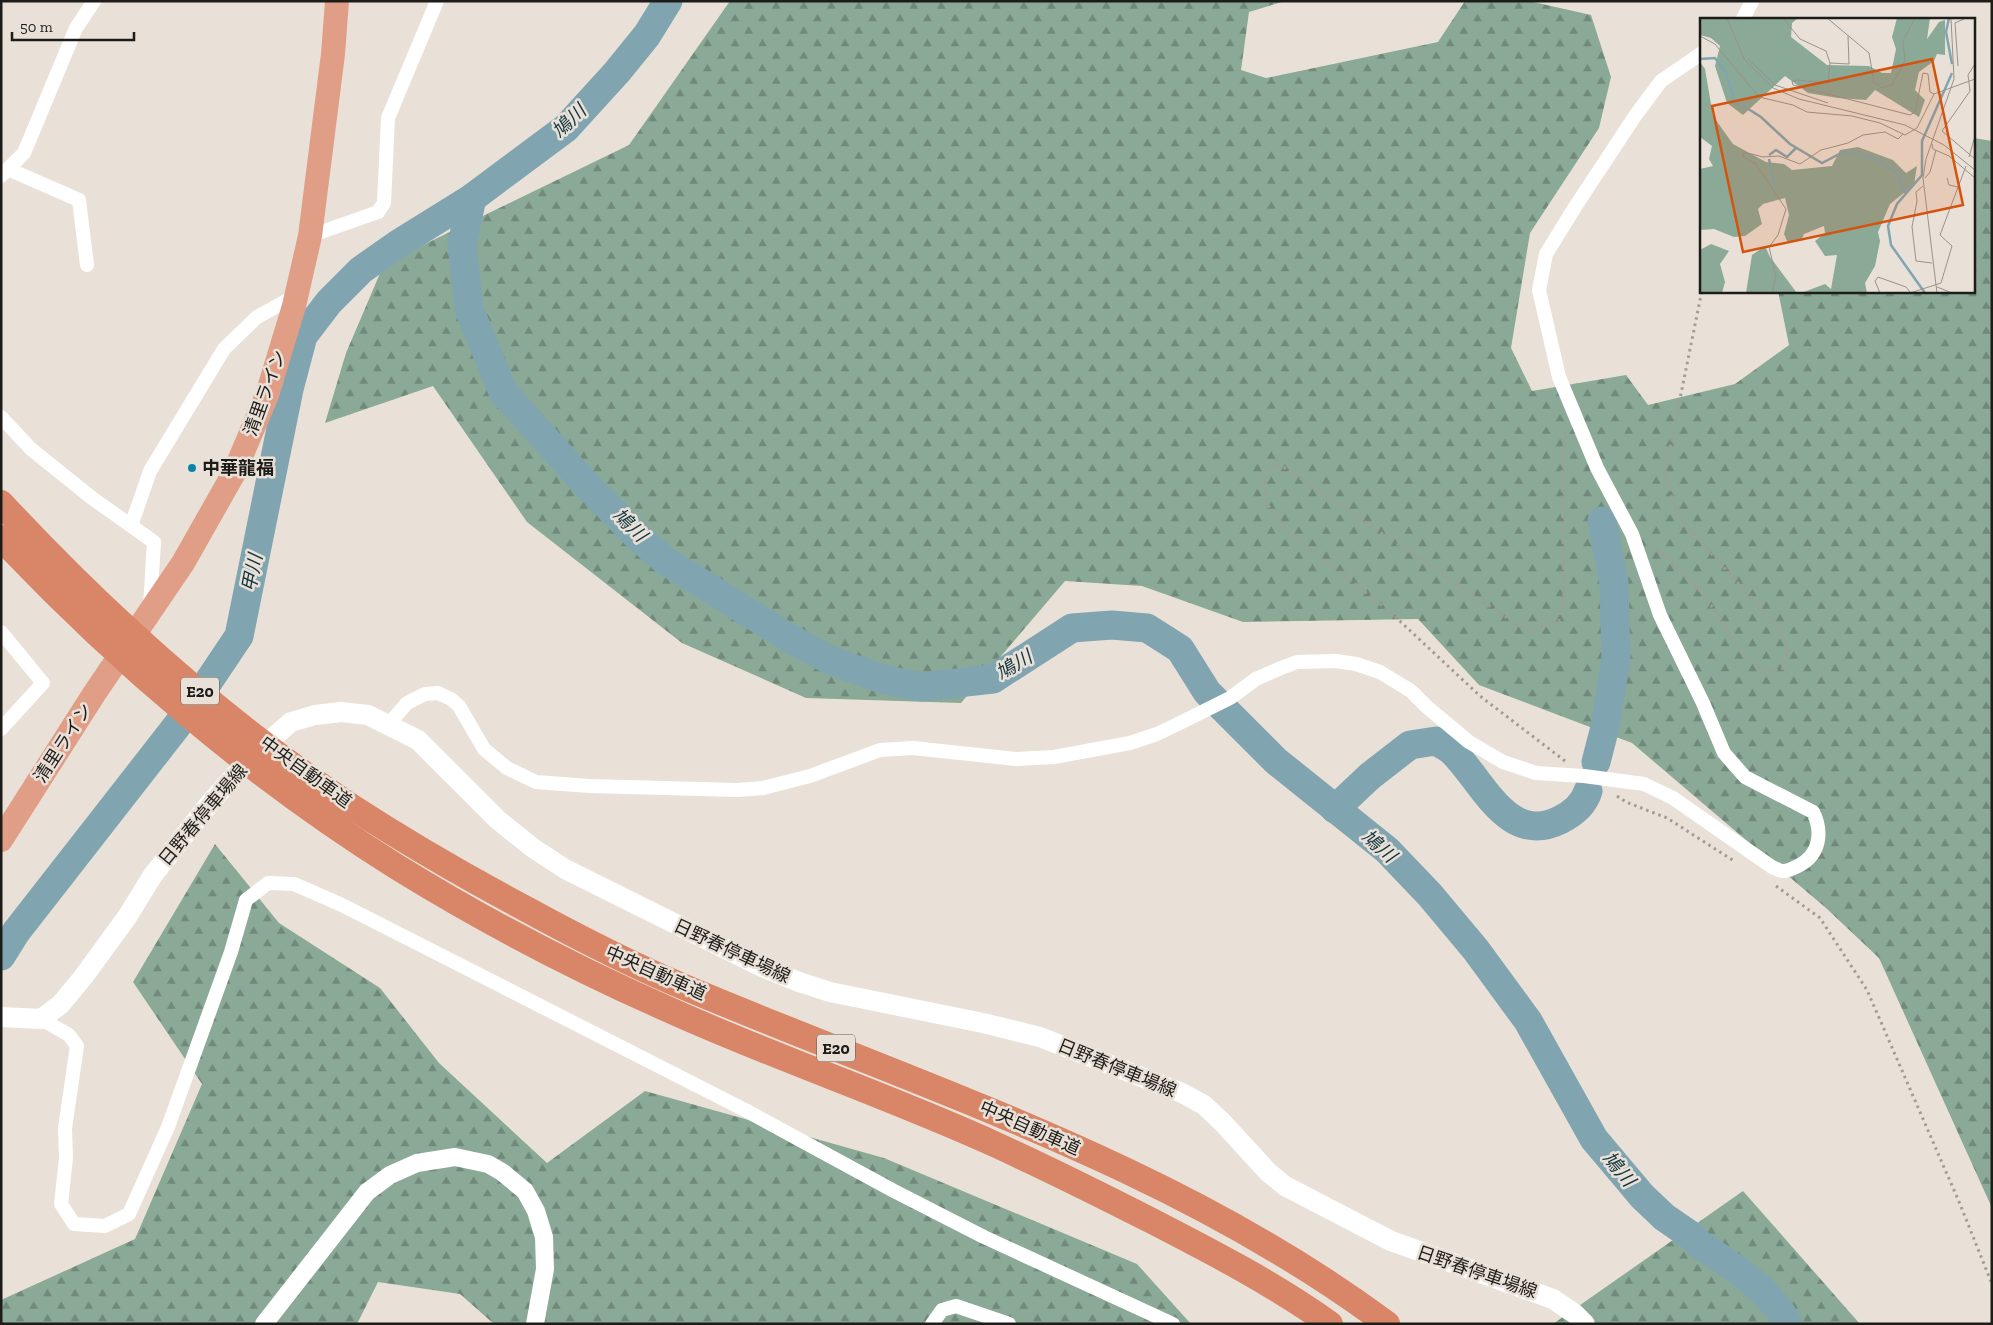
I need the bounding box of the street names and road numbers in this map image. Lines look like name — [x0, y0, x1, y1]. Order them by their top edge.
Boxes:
street label: 清里ライン — [239, 347, 291, 439]
road number: E20 — [181, 678, 219, 704]
street label: 清里ライン — [29, 699, 97, 787]
street label: 中央自動車道 — [256, 731, 356, 813]
street label: 日野春停車場線 — [154, 760, 252, 870]
street label: 日野春停車場線 — [670, 914, 794, 988]
street label: 中央自動車道 — [602, 941, 710, 1005]
road number: E20 — [817, 1034, 855, 1062]
street label: 日野春停車場線 — [1054, 1034, 1180, 1102]
street label: 中央自動車道 — [976, 1096, 1084, 1160]
street label: 日野春停車場線 — [1414, 1241, 1540, 1303]

